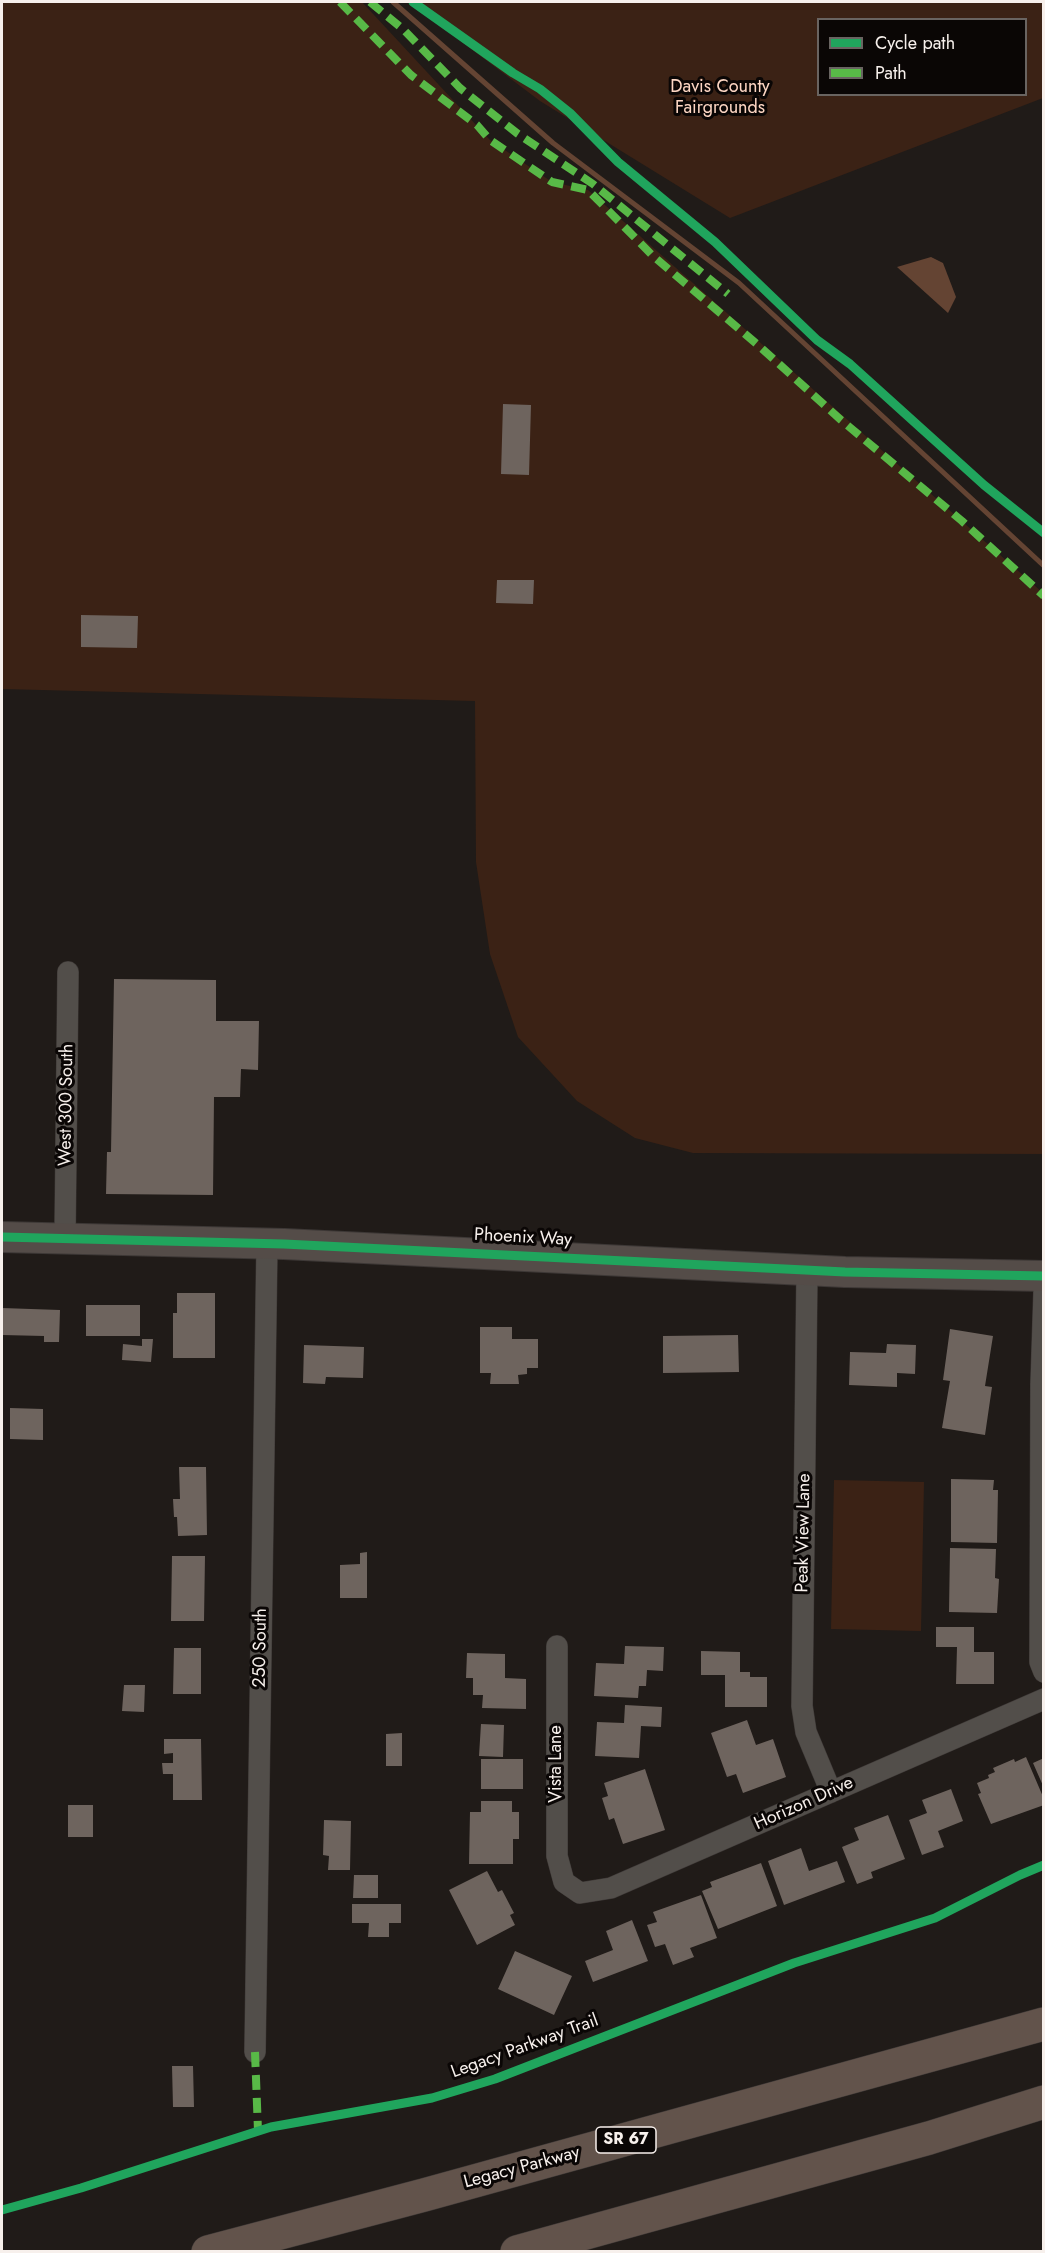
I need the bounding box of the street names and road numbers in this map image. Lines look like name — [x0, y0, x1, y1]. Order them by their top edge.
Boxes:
street label: West 300 South — [55, 1044, 79, 1166]
street label: Phoenix Way — [473, 1225, 573, 1251]
street label: Peak View Lane — [792, 1473, 816, 1593]
street label: 250 South — [250, 1608, 272, 1688]
street label: Vista Lane — [546, 1725, 568, 1803]
street label: Horizon Drive — [751, 1773, 857, 1835]
street label: Legacy Parkway Trail — [448, 2010, 602, 2084]
road number: SR 67 — [596, 2127, 656, 2153]
street label: Legacy Parkway — [462, 2142, 582, 2194]

